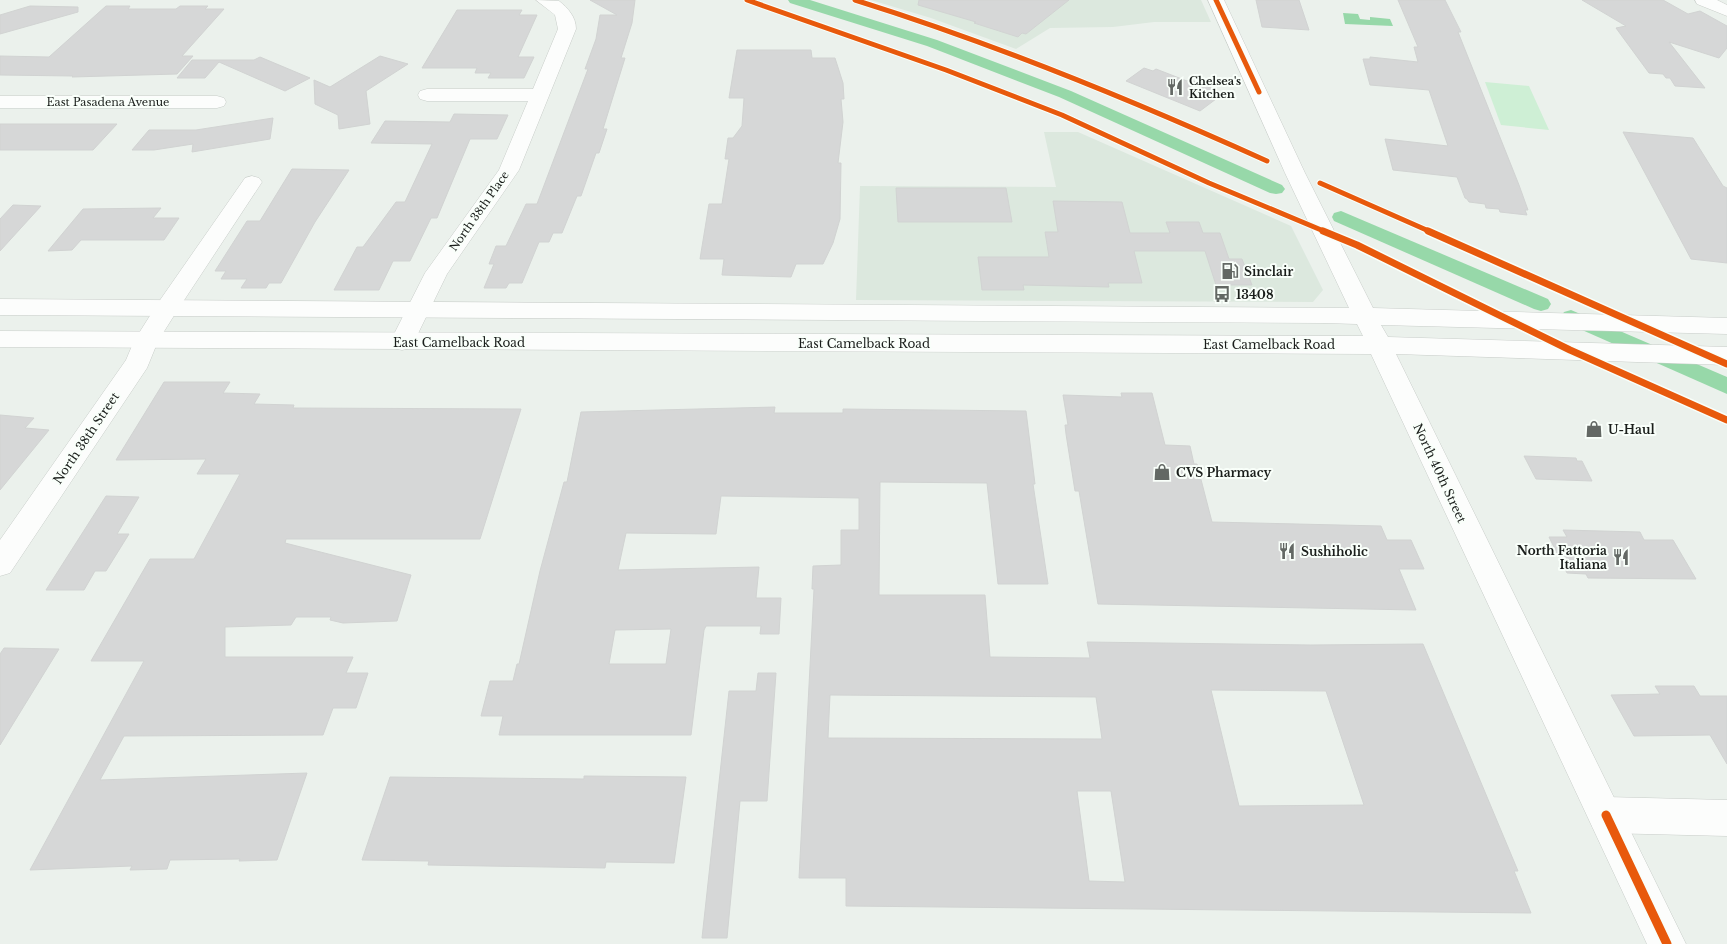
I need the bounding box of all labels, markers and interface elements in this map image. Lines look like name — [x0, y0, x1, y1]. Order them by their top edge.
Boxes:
place label: Chelsea's Kitchen — [1189, 74, 1241, 101]
restaurant icon: Chelsea's Kitchen — [1165, 77, 1185, 97]
street label: East Pasadena Avenue — [47, 95, 169, 109]
street label: North 38th Place — [446, 168, 512, 254]
fuel station icon: Sinclair — [1220, 261, 1240, 281]
place label: Sinclair — [1244, 264, 1293, 279]
bus stop icon: 13408 — [1212, 284, 1232, 304]
place label: 13408 — [1236, 287, 1274, 302]
street label: East Camelback Road — [393, 335, 525, 350]
street label: East Camelback Road — [798, 336, 930, 351]
street label: East Camelback Road — [1203, 337, 1335, 352]
street label: North 38th Street — [50, 389, 122, 487]
shop icon: U-Haul — [1584, 419, 1604, 439]
street label: North 40th Street — [1410, 421, 1470, 526]
place label: U-Haul — [1608, 422, 1656, 437]
shop icon: CVS Pharmacy — [1152, 462, 1172, 482]
place label: CVS Pharmacy — [1176, 465, 1271, 480]
restaurant icon: Sushiholic — [1277, 541, 1297, 561]
place label: North Fattoria Italiana — [1517, 543, 1607, 572]
place label: Sushiholic — [1301, 544, 1368, 559]
restaurant icon: North Fattoria Italiana — [1611, 547, 1631, 567]

